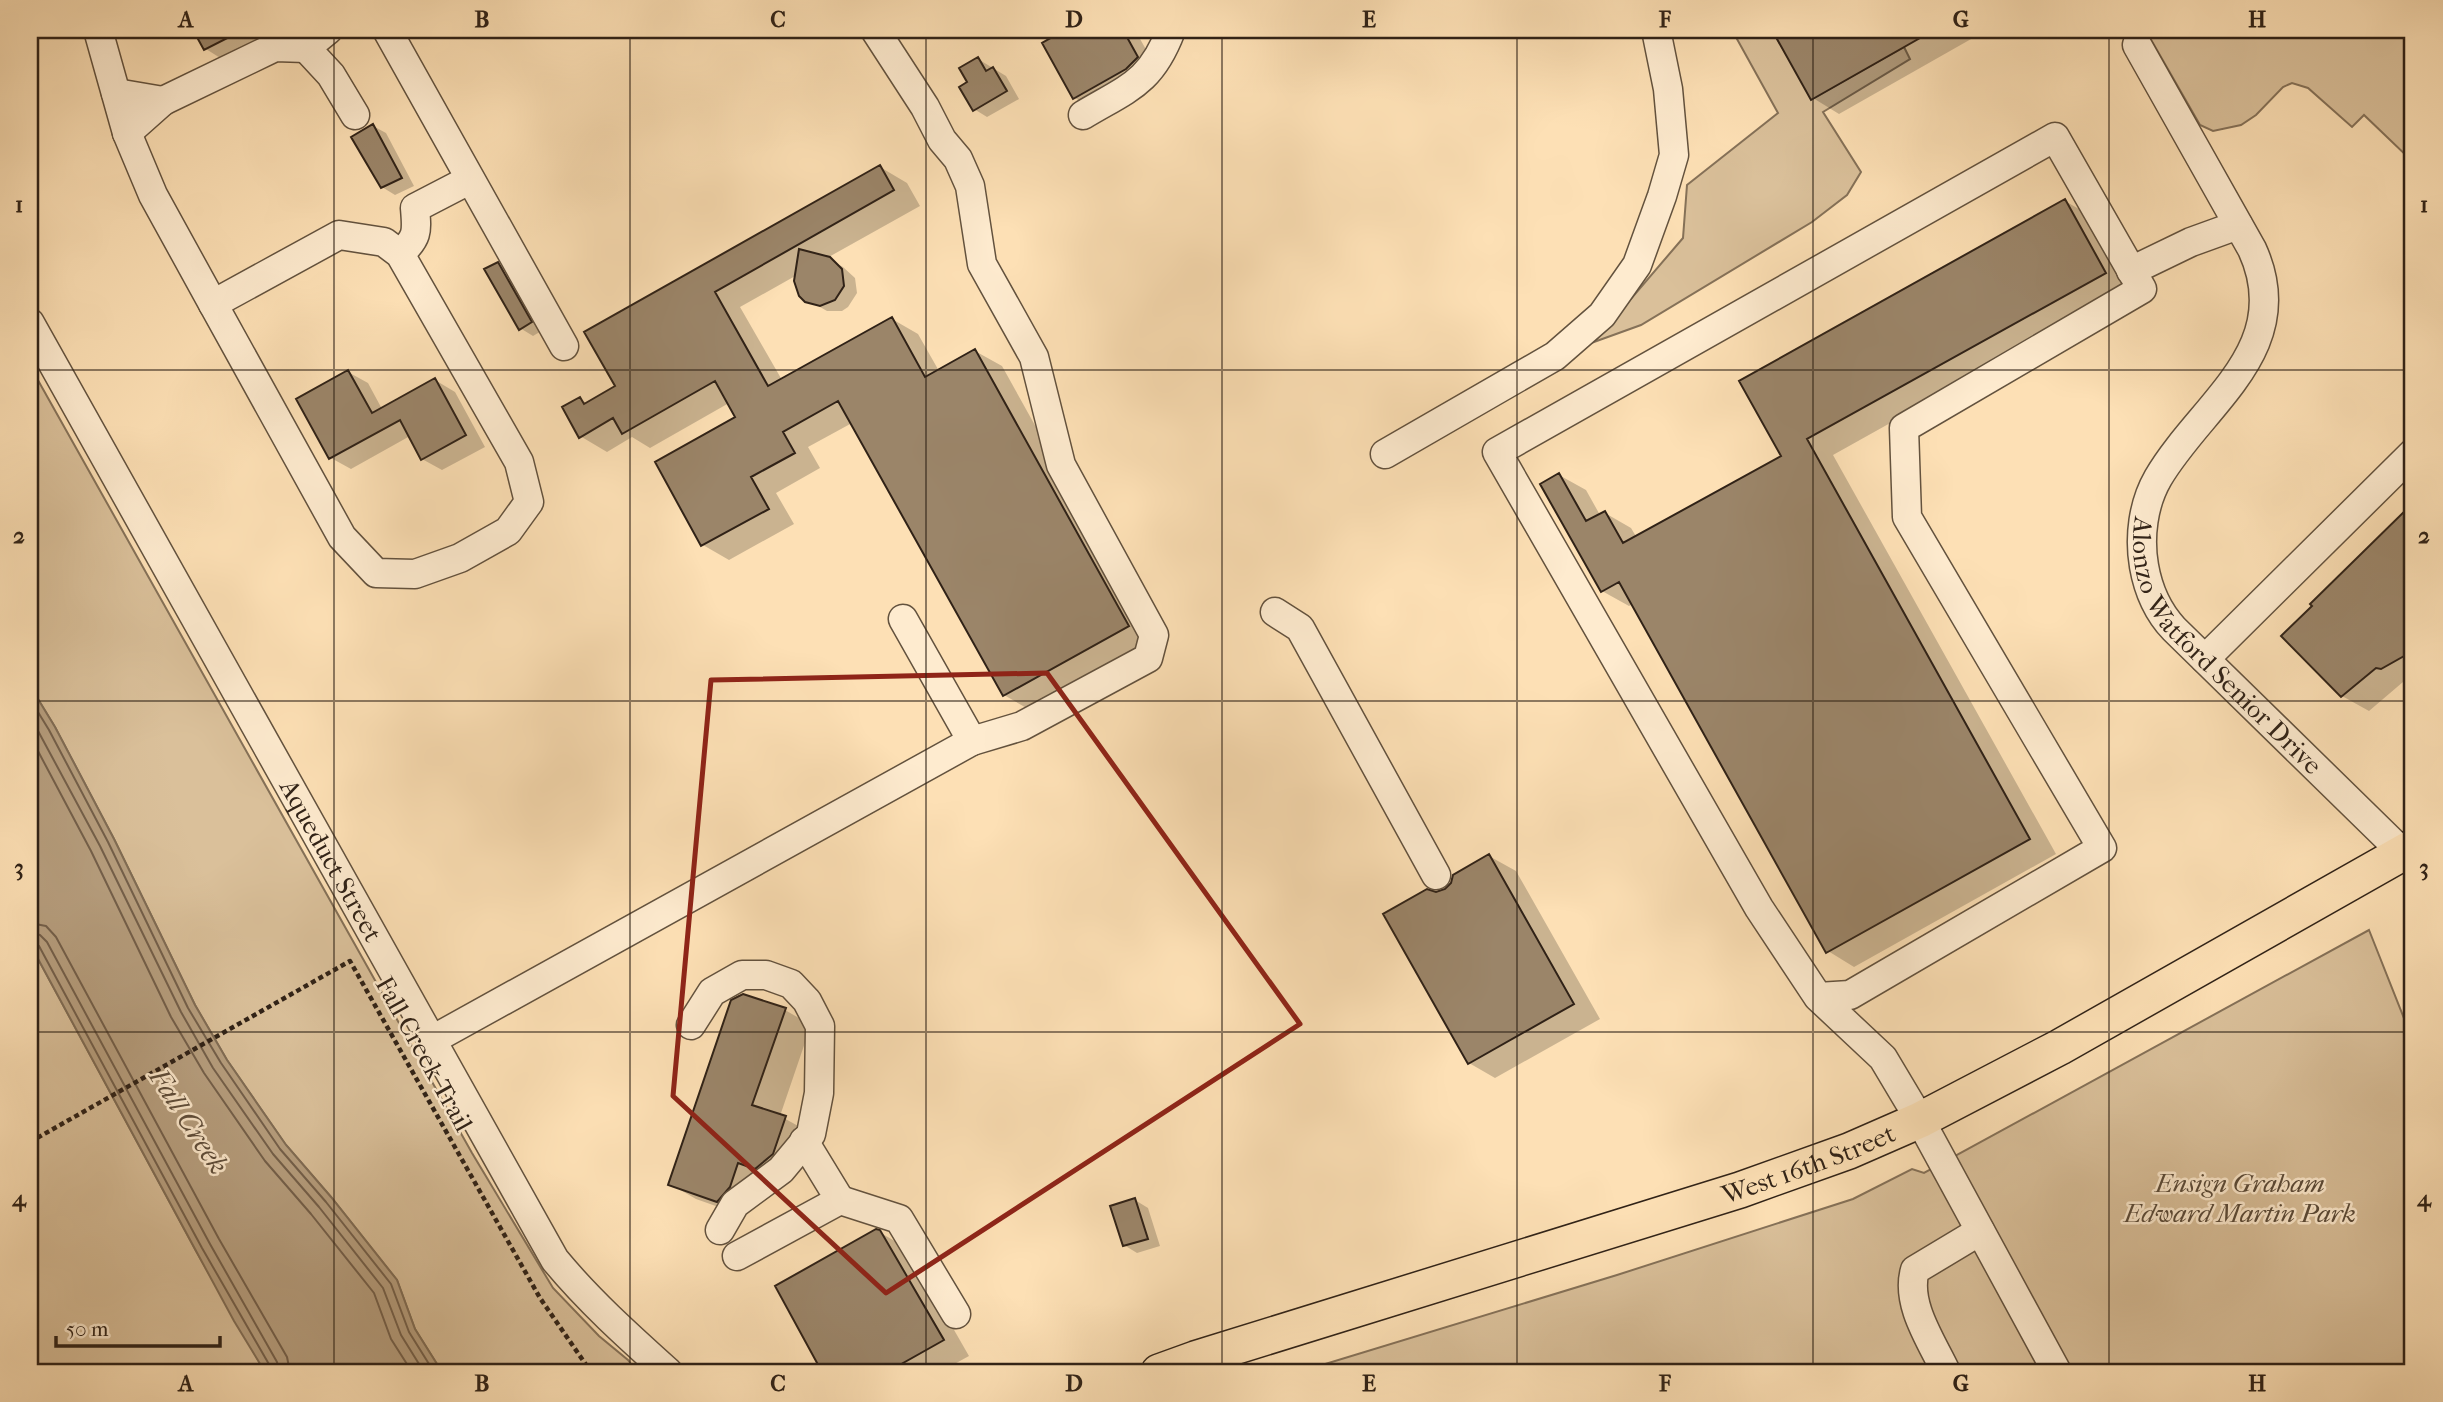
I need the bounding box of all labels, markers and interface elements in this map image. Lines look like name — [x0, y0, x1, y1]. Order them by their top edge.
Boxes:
text: A — [177, 6, 195, 33]
text: B — [475, 6, 490, 33]
text: C — [770, 6, 786, 33]
text: D — [1065, 6, 1083, 33]
text: E — [1362, 6, 1376, 33]
text: F — [1658, 6, 1672, 33]
text: G — [1953, 6, 1969, 33]
text: H — [2248, 6, 2266, 33]
text: 1 — [15, 191, 23, 218]
text: 1 — [2420, 191, 2428, 218]
street label: Alonzo Watford Senior Drive — [2126, 514, 2329, 781]
text: 2 — [13, 522, 25, 549]
text: 2 — [2418, 522, 2430, 549]
street label: Aqueduct Street — [273, 773, 389, 948]
text: 3 — [14, 854, 24, 881]
text: 3 — [2419, 854, 2429, 881]
street label: Fall Creek Trail — [369, 971, 479, 1137]
water label: Fall Creek — [142, 1061, 235, 1180]
street label: West 16th Street — [1717, 1117, 1900, 1210]
park label: Ensign Graham Edward Martin Park — [2122, 1168, 2356, 1229]
text: 4 — [11, 1185, 27, 1212]
text: 4 — [2416, 1185, 2432, 1212]
scale bar — [56, 1304, 220, 1348]
text: 50 m — [66, 1317, 109, 1341]
text: A — [177, 1370, 195, 1397]
text: B — [475, 1370, 490, 1397]
text: C — [770, 1370, 786, 1397]
text: D — [1065, 1370, 1083, 1397]
text: E — [1362, 1370, 1376, 1397]
text: F — [1658, 1370, 1672, 1397]
text: G — [1953, 1370, 1969, 1397]
text: H — [2248, 1370, 2266, 1397]

